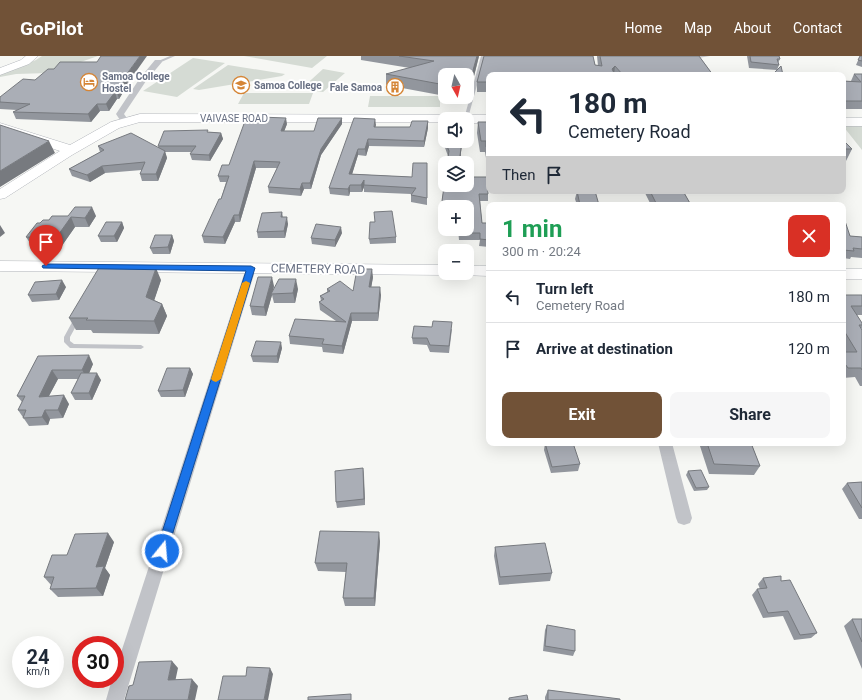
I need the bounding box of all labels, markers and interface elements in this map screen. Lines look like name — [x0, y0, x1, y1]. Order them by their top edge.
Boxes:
text: GoPilot — [20, 17, 83, 40]
text: Home — [624, 20, 662, 36]
text: Map — [684, 20, 712, 36]
text: About — [734, 20, 771, 36]
text: Contact — [793, 20, 842, 36]
north arrow — [438, 68, 474, 104]
map controls — [438, 68, 474, 280]
place label: Samoa College Hostel — [102, 71, 170, 94]
hotel icon: Samoa College Hostel — [79, 72, 99, 92]
school or university icon: Samoa College — [231, 75, 251, 95]
building icon: Fale Samoa — [385, 77, 405, 97]
place label: Samoa College — [254, 80, 322, 91]
place label: Fale Samoa — [330, 82, 383, 93]
text: 180 m — [568, 87, 647, 120]
icon: left — [502, 88, 554, 140]
button: sound — [438, 112, 474, 148]
street label: VAIVASE ROAD — [200, 113, 268, 124]
text: Cemetery Road — [568, 121, 691, 142]
button: layers — [438, 156, 474, 192]
icon: arrive — [543, 164, 565, 186]
text: Then — [502, 166, 535, 184]
button: + — [438, 200, 474, 236]
text: 1 min — [502, 215, 562, 243]
button: close — [788, 215, 830, 257]
pin — [29, 225, 63, 266]
icon: arrive — [35, 231, 57, 253]
button: − — [438, 244, 474, 280]
text: 300 m · 20:24 — [502, 244, 581, 259]
street label: CEMETERY ROAD — [271, 261, 366, 277]
text: Turn left — [536, 280, 593, 298]
icon: left — [502, 286, 524, 308]
text: 180 m — [788, 288, 830, 306]
text: Cemetery Road — [536, 298, 625, 313]
icon: arrive — [502, 338, 524, 360]
text: Arrive at destination — [536, 340, 673, 358]
text: 120 m — [788, 340, 830, 358]
button: Exit — [502, 392, 662, 438]
button: Share — [670, 392, 830, 438]
position arrow — [141, 530, 183, 572]
speed limit sign: 30 — [72, 636, 124, 688]
text: 24 — [27, 645, 49, 669]
text: km/h — [26, 666, 50, 677]

